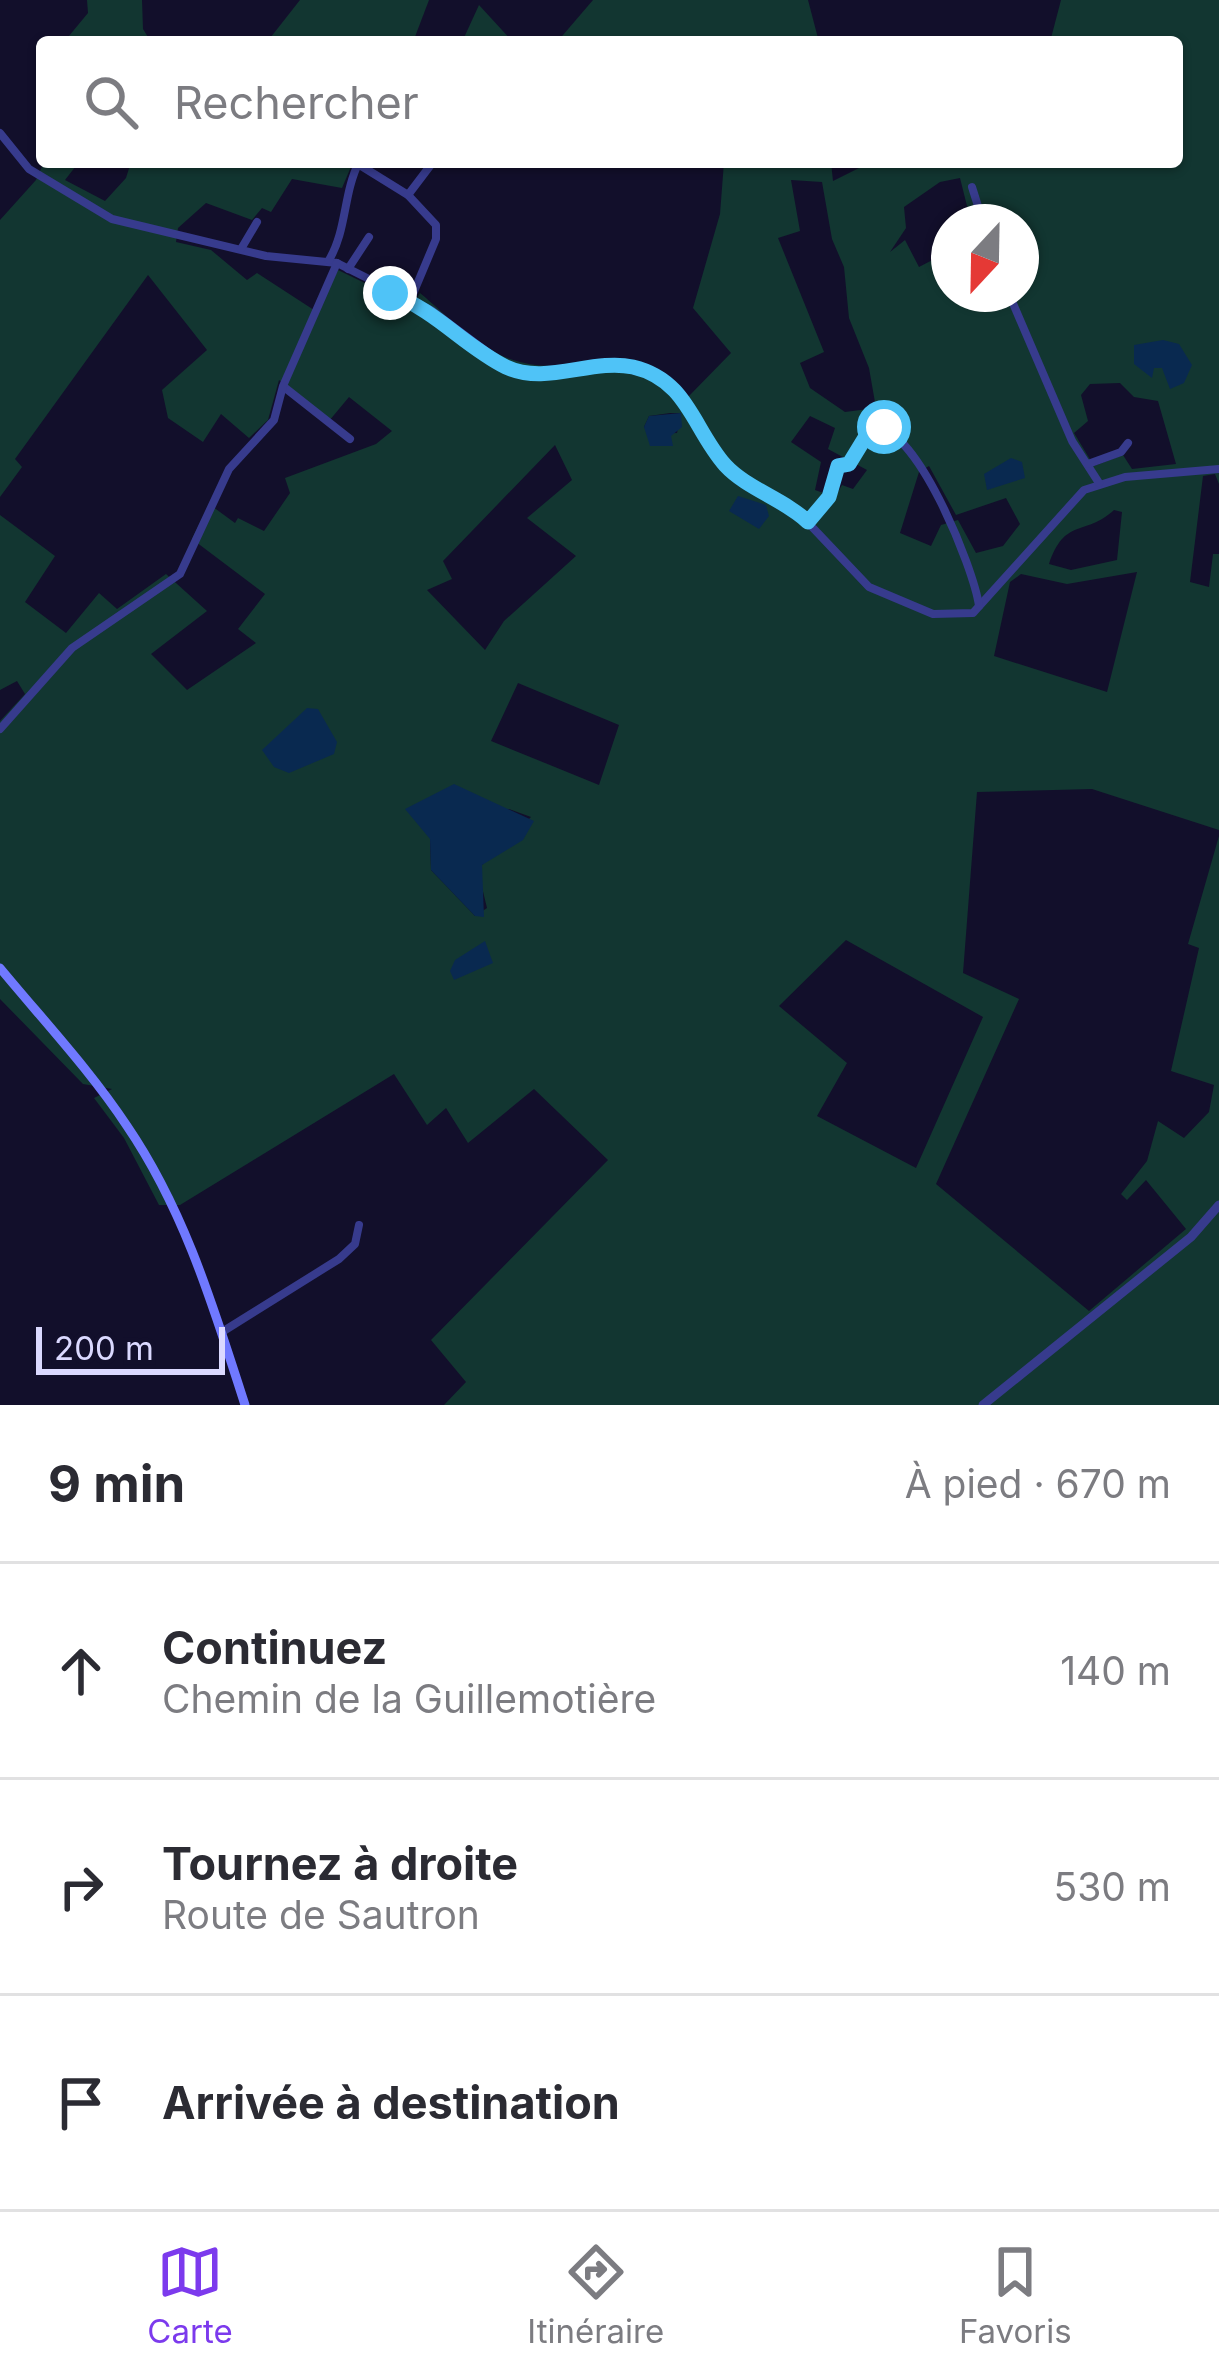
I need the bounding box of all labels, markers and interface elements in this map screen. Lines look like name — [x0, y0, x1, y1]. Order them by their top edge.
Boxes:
search box — [36, 36, 1183, 168]
icon: search — [78, 69, 144, 135]
text: Rechercher — [174, 75, 419, 130]
north arrow — [931, 204, 1039, 312]
route end — [363, 266, 417, 320]
route start — [857, 400, 911, 454]
scale bar — [36, 1321, 225, 1374]
text: 200 m — [54, 1328, 154, 1368]
text: 9 min — [48, 1453, 185, 1514]
text: À pied · 670 m — [905, 1460, 1171, 1507]
text: Continuez — [162, 1620, 387, 1675]
icon: ahead — [48, 1638, 114, 1704]
text: 140 m — [1060, 1647, 1171, 1694]
text: Chemin de la Guillemotière — [162, 1675, 656, 1722]
text: Tournez à droite — [162, 1836, 518, 1891]
icon: right — [48, 1854, 114, 1920]
text: 530 m — [1053, 1863, 1171, 1910]
text: Route de Sautron — [162, 1891, 480, 1938]
icon: arrive — [48, 2070, 114, 2136]
text: Arrivée à destination — [162, 2075, 620, 2130]
tab: Carte — [147, 2239, 233, 2351]
tab: Itinéraire — [527, 2239, 664, 2351]
tab: Favoris — [959, 2239, 1072, 2351]

